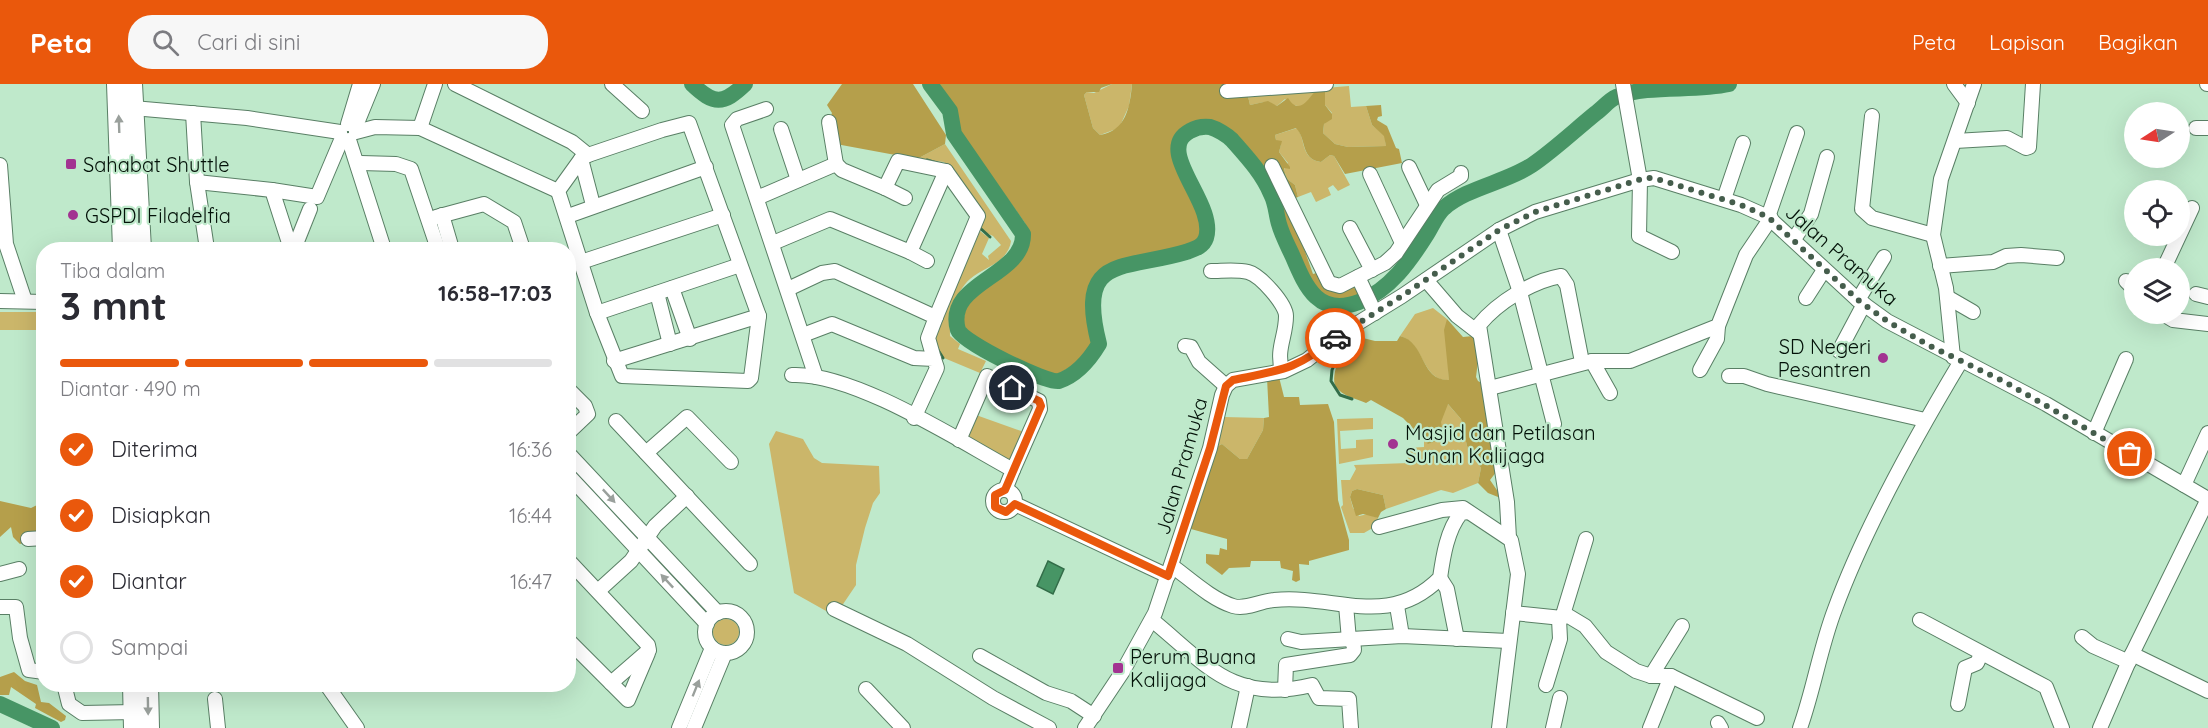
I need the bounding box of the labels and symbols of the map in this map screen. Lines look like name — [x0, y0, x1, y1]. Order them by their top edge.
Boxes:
north arrow — [2124, 102, 2190, 168]
one-way arrow — [114, 114, 123, 133]
place label: Sahabat Shuttle — [83, 152, 230, 177]
marker: Sahabat Shuttle — [64, 157, 78, 171]
street label: Jalan Pramuka — [1781, 199, 1903, 311]
place label: GSPDI Filadelfia — [85, 203, 231, 228]
marker: GSPDI Filadelfia — [66, 208, 80, 222]
courier — [1305, 308, 1365, 368]
place label: SD Negeri Pesantren — [1778, 334, 1871, 382]
marker: SD Negeri Pesantren — [1876, 351, 1890, 365]
pin — [986, 362, 1037, 413]
street label: Jalan Pramuka — [1150, 395, 1212, 537]
place label: Masjid dan Petilasan Sunan Kalijaga — [1405, 420, 1596, 468]
pin — [2104, 428, 2155, 479]
marker: Masjid dan Petilasan Sunan Kalijaga — [1386, 437, 1400, 451]
one-way arrow — [601, 489, 615, 503]
one-way arrow — [661, 574, 674, 589]
place label: Perum Buana Kalijaga — [1130, 644, 1256, 692]
marker: Perum Buana Kalijaga — [1111, 661, 1125, 675]
one-way arrow — [691, 679, 701, 697]
one-way arrow — [143, 697, 153, 716]

